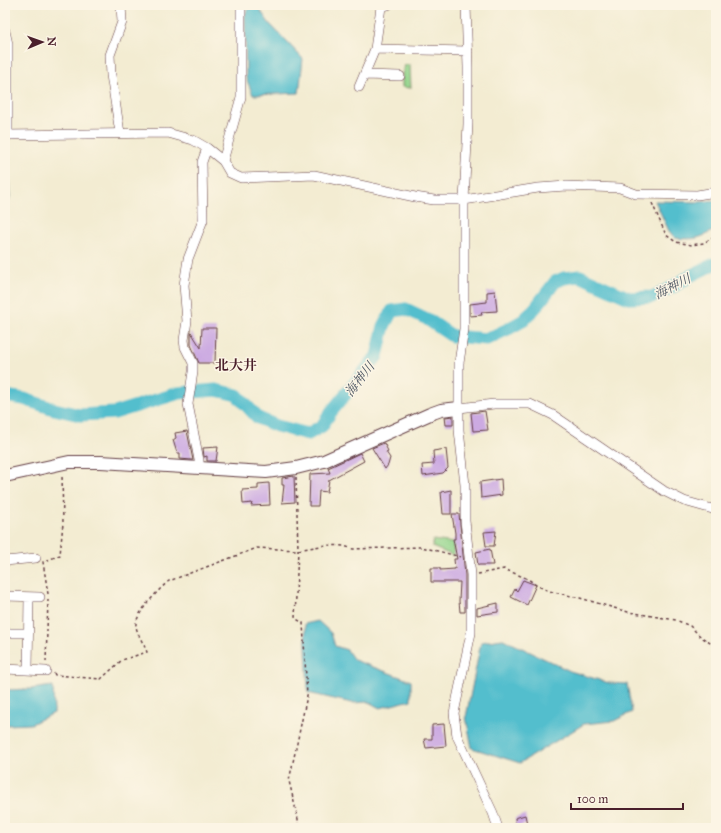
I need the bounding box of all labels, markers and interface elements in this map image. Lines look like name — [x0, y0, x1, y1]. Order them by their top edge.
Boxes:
north arrow — [22, 22, 62, 62]
text: N — [45, 37, 58, 47]
water label: 海神川 — [651, 270, 695, 303]
district label: 北大井 — [215, 357, 257, 374]
water label: 海神川 — [341, 358, 379, 400]
scale bar — [571, 785, 683, 811]
text: 100 m — [577, 792, 608, 806]

